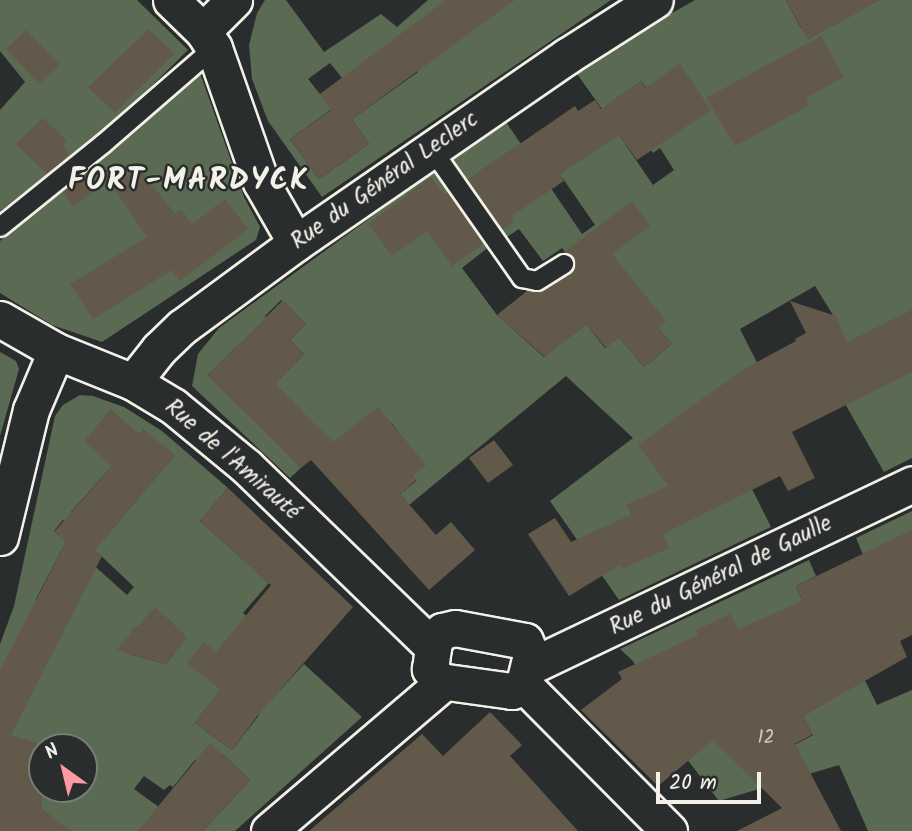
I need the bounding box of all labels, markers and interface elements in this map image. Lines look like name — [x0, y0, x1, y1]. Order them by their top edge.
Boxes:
street label: Rue du Général Leclerc — [286, 106, 484, 256]
district label: FORT-MARDYCK — [69, 163, 309, 199]
street label: Rue de l'Amirauté — [159, 394, 305, 526]
street label: Rue du Général de Gaulle — [605, 510, 837, 642]
house number: 12 — [757, 728, 775, 750]
north arrow — [28, 733, 98, 803]
text: N — [39, 736, 66, 768]
scale bar — [660, 758, 765, 802]
text: 20 m — [669, 767, 717, 800]

